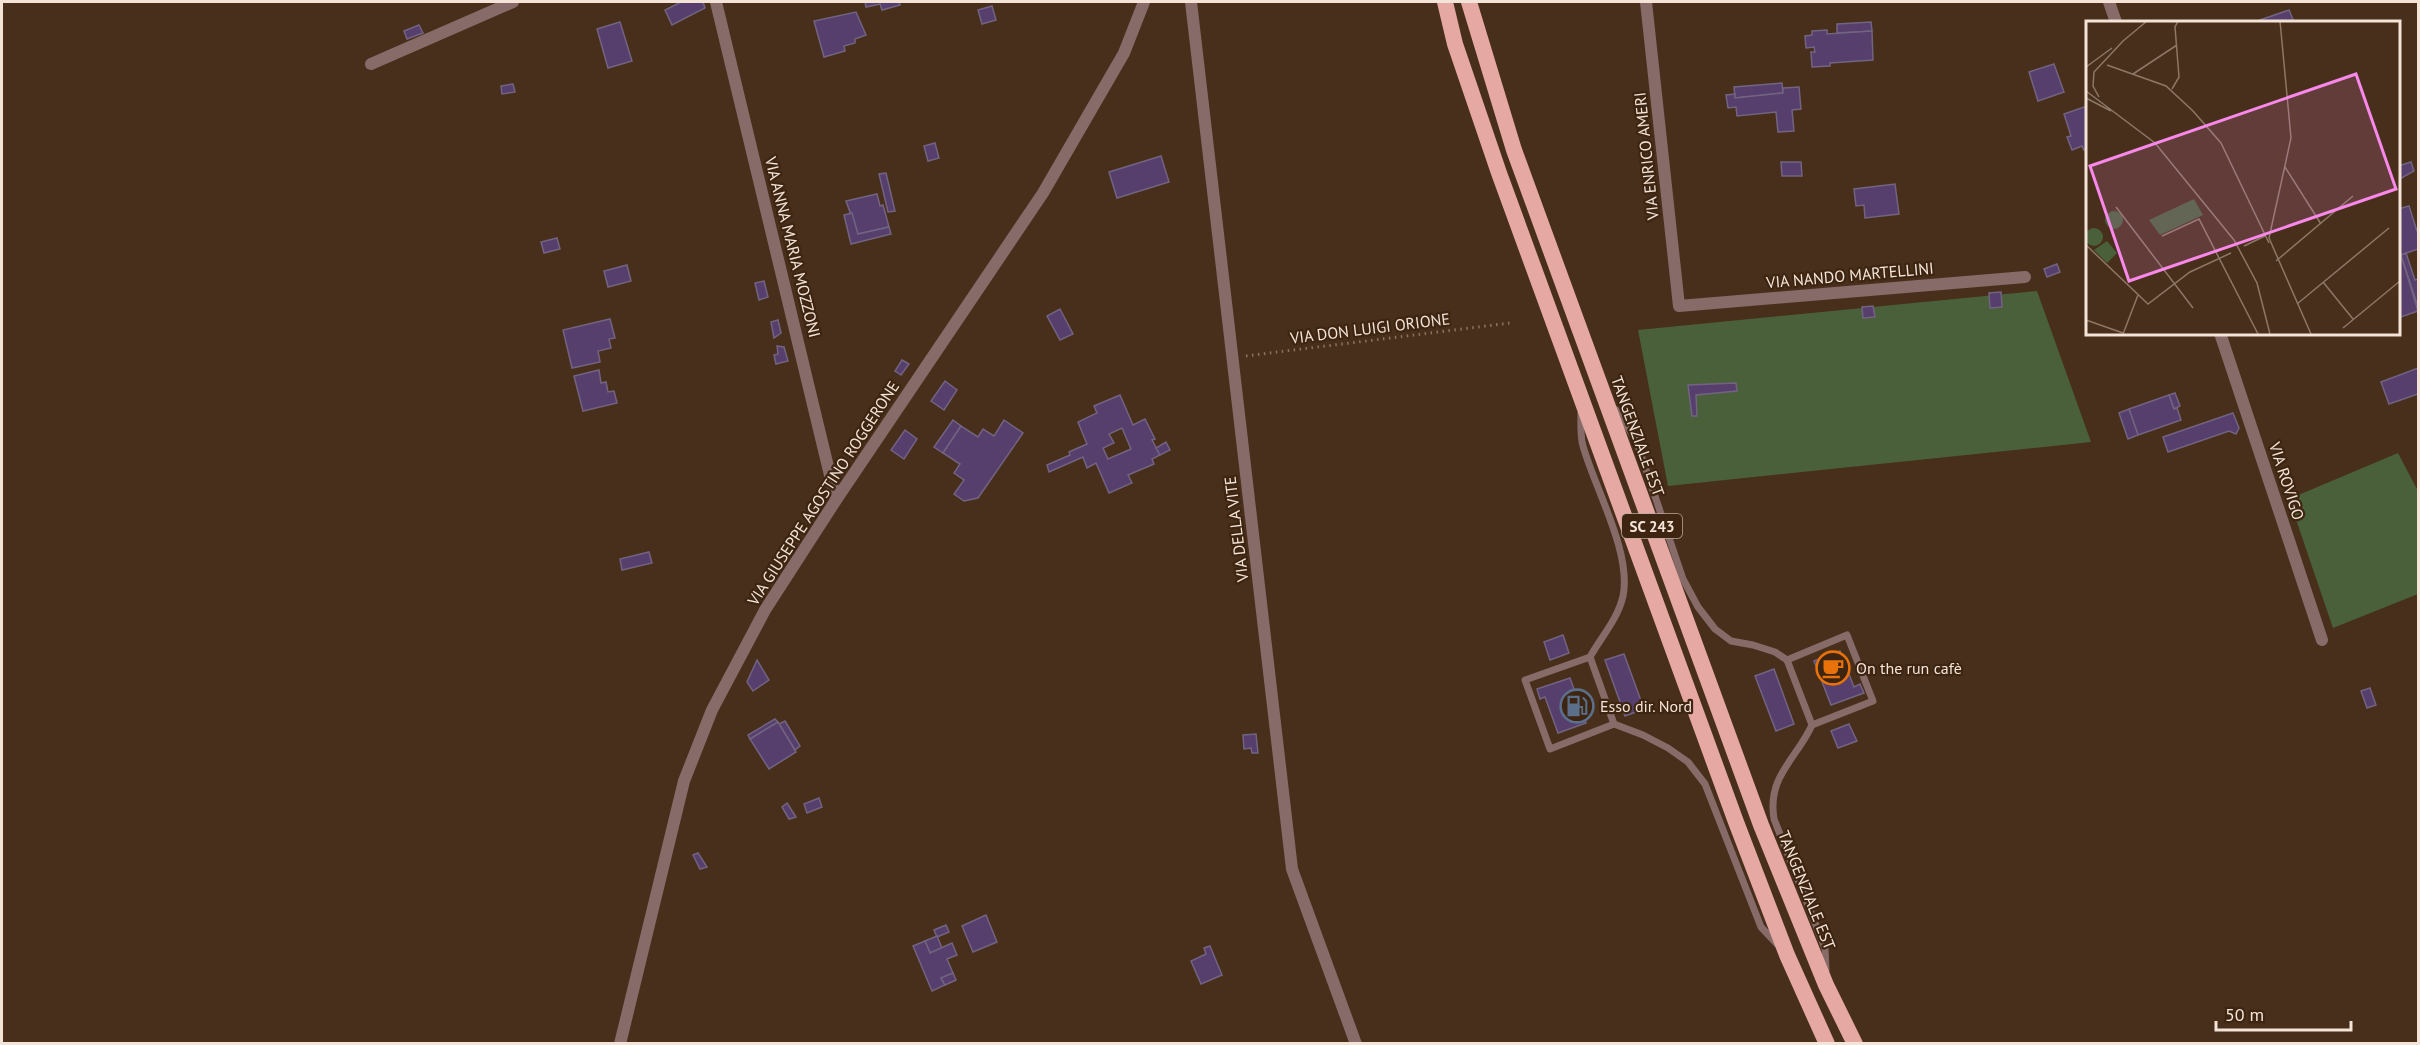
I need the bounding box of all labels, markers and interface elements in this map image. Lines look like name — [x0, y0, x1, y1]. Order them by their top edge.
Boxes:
inset map — [2086, 21, 2399, 334]
street label: VIA ENRICO AMERI — [1629, 91, 1663, 222]
street label: VIA ANNA MARIA MOZZONI — [761, 154, 825, 339]
street label: VIA NANDO MARTELLINI — [1764, 258, 1935, 292]
street label: VIA DON LUIGI ORIONE — [1288, 308, 1451, 348]
street label: TANGENZIALE EST — [1607, 373, 1669, 499]
street label: VIA GIUSEPPE AGOSTINO ROGGERONE — [742, 377, 903, 610]
street label: VIA ROVIGO — [2265, 439, 2309, 522]
street label: VIA DELLA VITE — [1220, 475, 1253, 584]
road number: SC 243 — [1622, 514, 1682, 538]
cafe icon: On the run cafè — [1815, 650, 1851, 686]
place label: On the run cafè — [1856, 658, 1962, 678]
fuel station icon: Esso dir. Nord — [1559, 688, 1595, 724]
place label: Esso dir. Nord — [1600, 696, 1692, 716]
street label: TANGENZIALE EST — [1774, 827, 1840, 953]
scale bar — [2216, 994, 2351, 1032]
text: 50 m — [2225, 1003, 2264, 1026]

